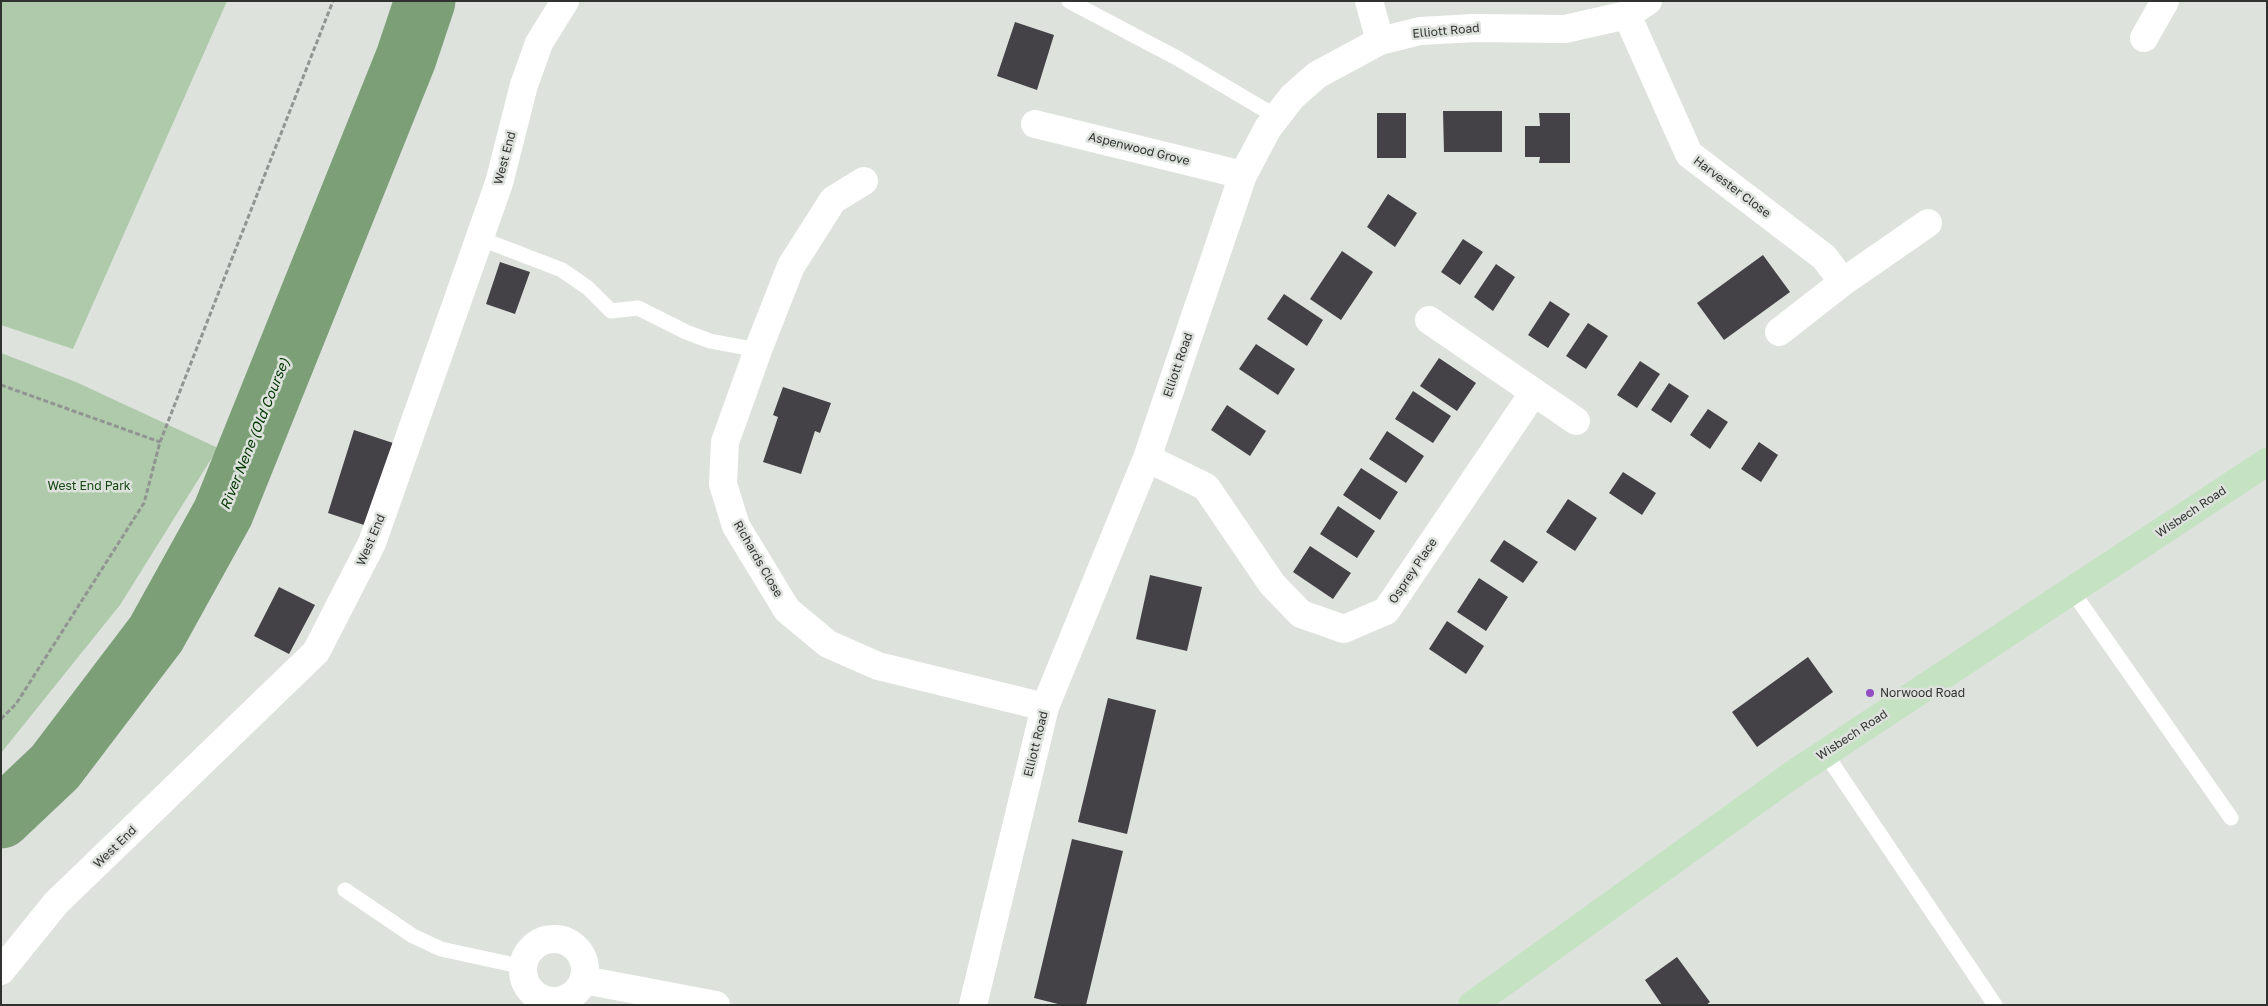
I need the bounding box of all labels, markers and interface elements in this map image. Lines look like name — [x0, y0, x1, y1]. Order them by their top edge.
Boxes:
street label: Elliott Road — [1412, 21, 1480, 41]
street label: Aspenwood Grove — [1087, 129, 1191, 169]
street label: West End — [491, 130, 519, 186]
street label: Harvester Close — [1691, 153, 1773, 221]
street label: Elliott Road — [1160, 331, 1196, 399]
water label: River Nene (Old Course) — [217, 356, 293, 512]
park label: West End Park — [47, 479, 131, 493]
street label: Wisbech Road — [2153, 483, 2229, 541]
street label: West End — [354, 512, 388, 568]
street label: Richards Close — [730, 518, 786, 600]
street label: Osprey Place — [1386, 536, 1440, 606]
place label: Norwood Road — [1880, 686, 1965, 700]
marker: Norwood Road — [1864, 687, 1876, 699]
street label: Wisbech Road — [1814, 707, 1890, 763]
street label: Elliott Road — [1021, 710, 1051, 778]
street label: West End — [90, 823, 140, 871]

